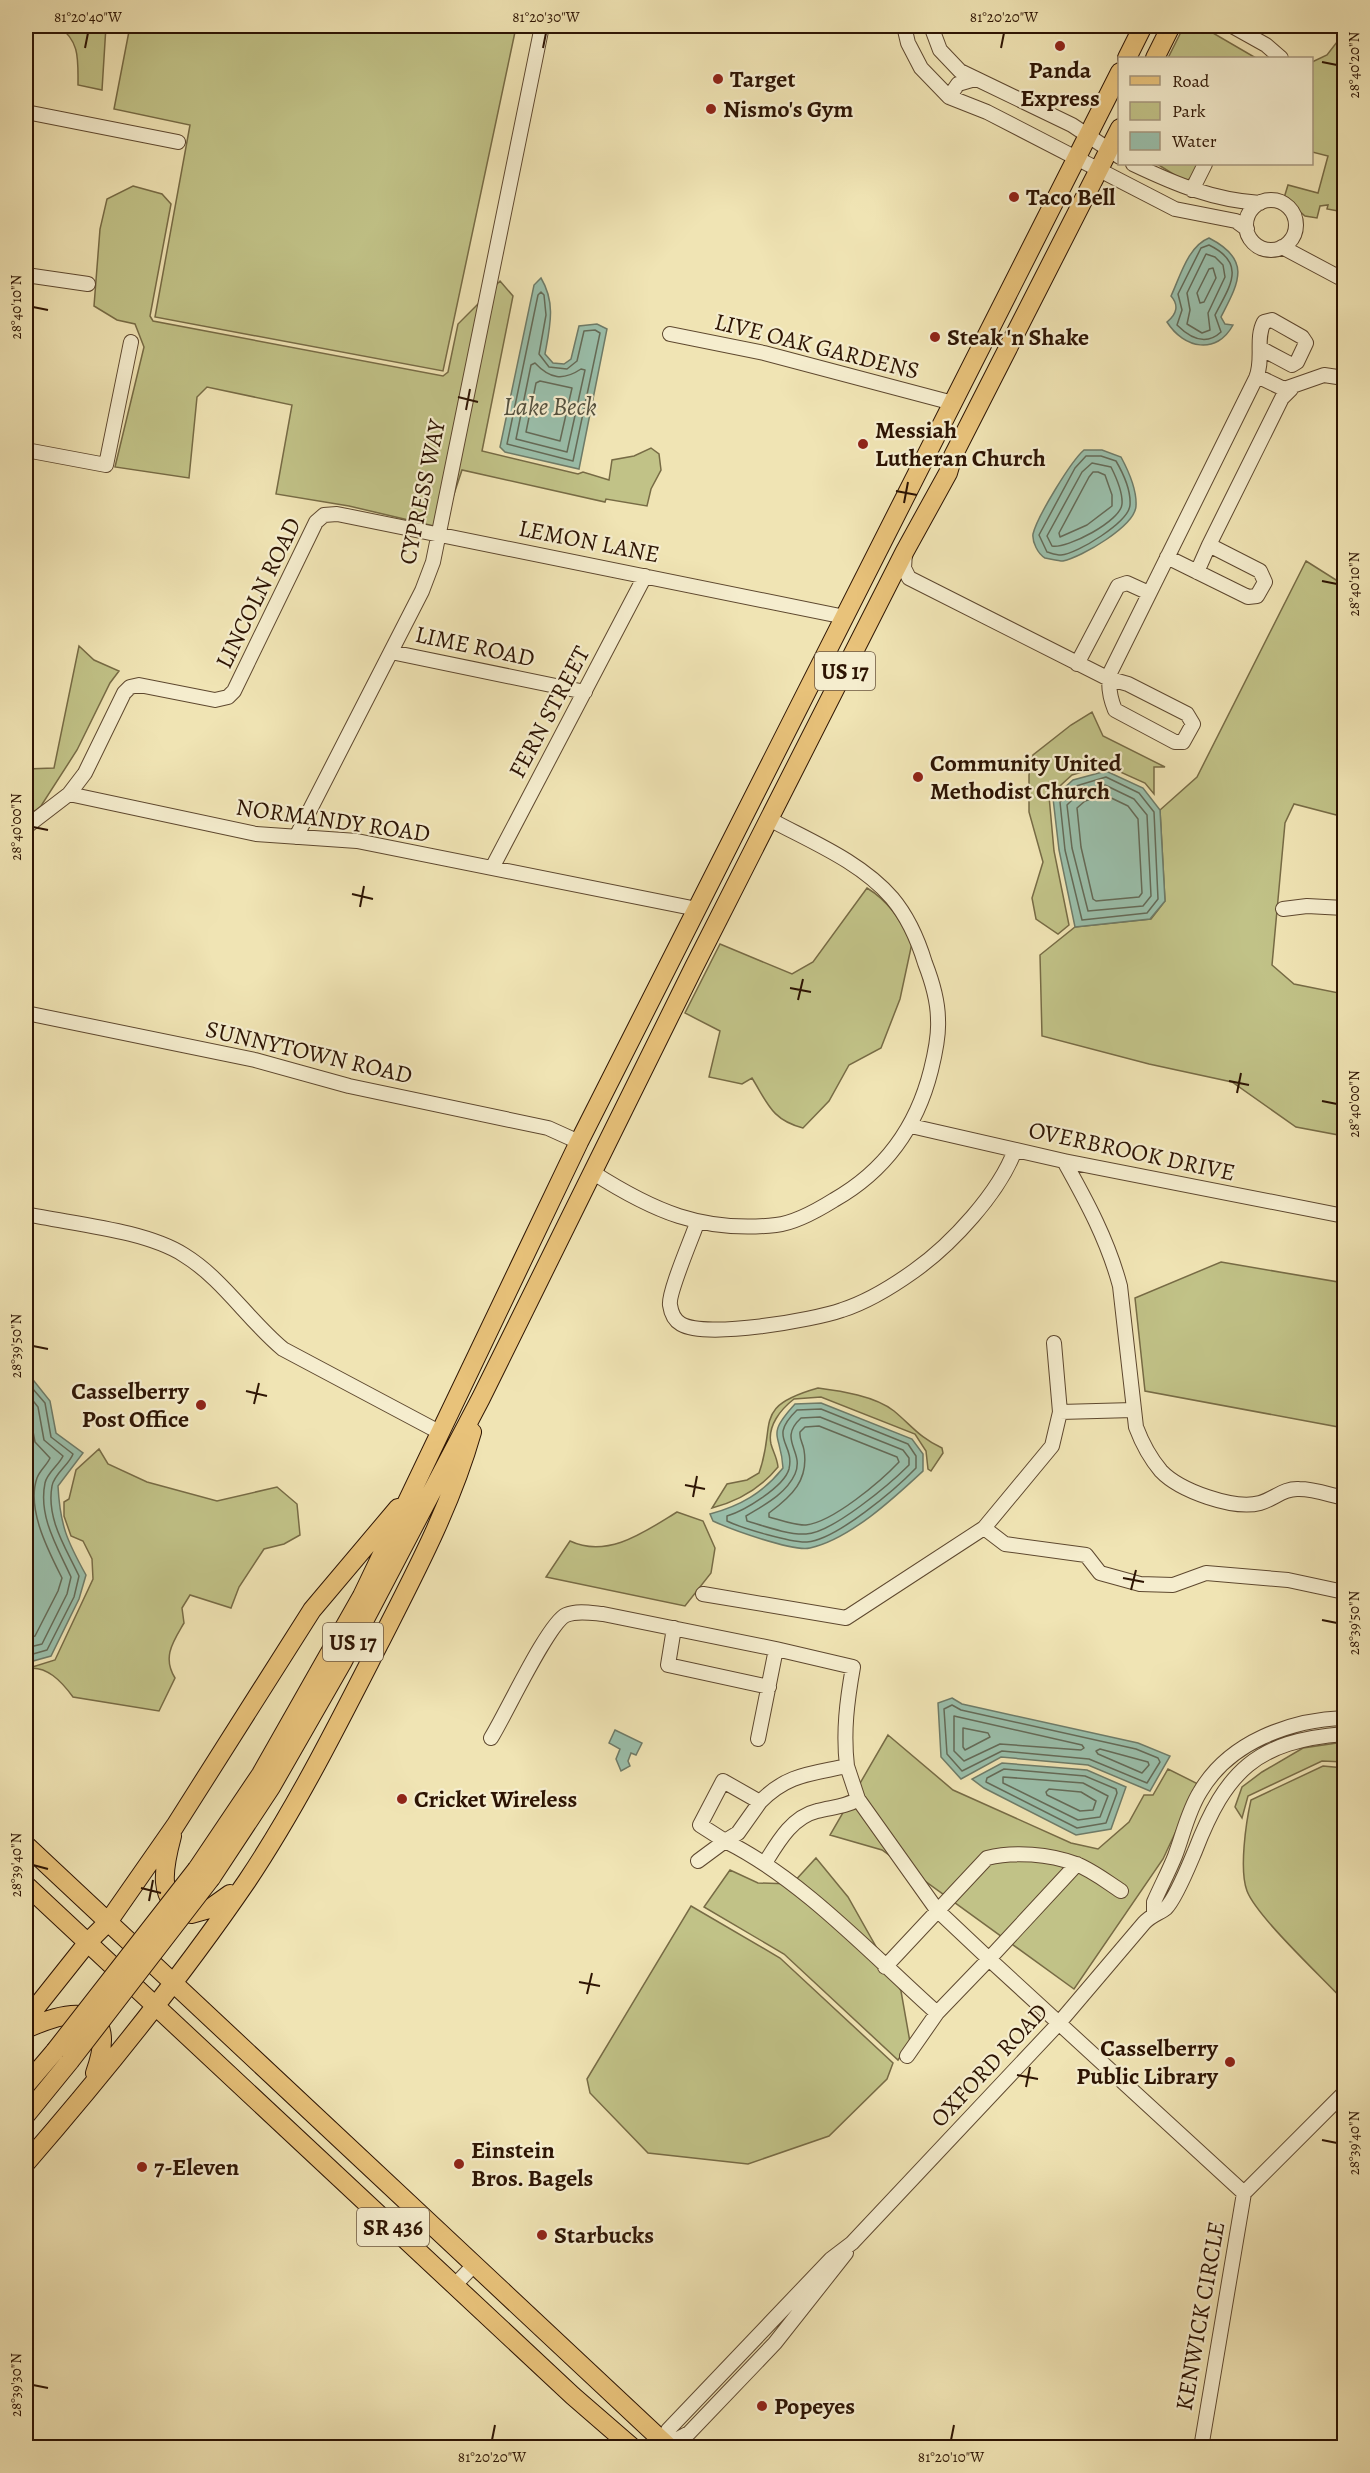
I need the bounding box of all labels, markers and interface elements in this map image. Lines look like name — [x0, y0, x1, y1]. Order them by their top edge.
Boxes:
text: 81°20'40"W — [54, 7, 122, 27]
text: 81°20'30"W — [512, 7, 580, 27]
text: 81°20'20"W — [970, 7, 1038, 27]
text: 28°40'20"N — [1344, 31, 1364, 98]
marker: Panda Express — [1053, 39, 1067, 53]
place label: Panda Express — [1020, 54, 1100, 114]
legend — [1118, 57, 1313, 165]
place label: Target — [730, 63, 795, 95]
text: Road — [1172, 69, 1210, 93]
marker: Target — [711, 72, 725, 86]
place label: Nismo's Gym — [723, 93, 853, 125]
text: Park — [1172, 99, 1206, 123]
marker: Nismo's Gym — [704, 102, 718, 116]
text: Water — [1171, 129, 1217, 153]
place label: Taco Bell — [1026, 181, 1116, 213]
marker: Taco Bell — [1007, 190, 1021, 204]
text: 28°40'10"N — [6, 274, 26, 339]
street label: LIVE OAK GARDENS — [711, 305, 923, 387]
place label: Steak 'n Shake — [947, 321, 1089, 353]
marker: Steak 'n Shake — [928, 330, 942, 344]
water label: Lake Beck — [503, 389, 597, 424]
place label: Messiah Lutheran Church — [875, 414, 1046, 474]
street label: CYPRESS WAY — [391, 415, 453, 567]
marker: Messiah Lutheran Church — [856, 437, 870, 451]
street label: LINCOLN ROAD — [208, 512, 308, 674]
street label: LEMON LANE — [516, 512, 662, 570]
text: 28°40'10"N — [1344, 551, 1364, 616]
street label: LIME ROAD — [412, 618, 538, 674]
street label: FERN STREET — [501, 640, 597, 784]
road number: US 17 — [815, 652, 875, 690]
place label: Community United Methodist Church — [930, 747, 1122, 807]
marker: Community United Methodist Church — [911, 770, 925, 784]
street label: NORMANDY ROAD — [234, 791, 432, 849]
text: 28°40'00"N — [6, 793, 26, 861]
street label: SUNNYTOWN ROAD — [202, 1013, 416, 1091]
text: 28°40'00"N — [1344, 1070, 1364, 1138]
street label: OVERBROOK DRIVE — [1026, 1113, 1238, 1189]
text: 28°39'50"N — [6, 1314, 26, 1378]
place label: Casselberry Post Office — [71, 1375, 190, 1435]
marker: Casselberry Post Office — [194, 1398, 208, 1412]
text: 28°39'50"N — [1344, 1591, 1364, 1655]
road number: US 17 — [323, 1623, 383, 1661]
place label: Cricket Wireless — [414, 1783, 577, 1815]
marker: Cricket Wireless — [395, 1792, 409, 1806]
text: 28°39'40"N — [6, 1832, 26, 1897]
street label: OXFORD ROAD — [923, 1996, 1055, 2134]
place label: Casselberry Public Library — [1076, 2032, 1219, 2092]
marker: Casselberry Public Library — [1223, 2055, 1237, 2069]
text: 28°39'40"N — [1344, 2110, 1364, 2175]
place label: Einstein Bros. Bagels — [471, 2134, 593, 2194]
place label: 7-Eleven — [154, 2151, 240, 2183]
marker: Einstein Bros. Bagels — [452, 2157, 466, 2171]
marker: 7-Eleven — [135, 2160, 149, 2174]
road number: SR 436 — [357, 2208, 429, 2246]
place label: Starbucks — [554, 2219, 654, 2251]
street label: KENWICK CIRCLE — [1168, 2219, 1232, 2413]
marker: Starbucks — [535, 2228, 549, 2242]
text: 28°39'30"N — [6, 2353, 26, 2417]
place label: Popeyes — [774, 2390, 855, 2422]
marker: Popeyes — [755, 2399, 769, 2413]
text: 81°20'20"W — [458, 2447, 526, 2467]
text: 81°20'10"W — [918, 2447, 984, 2467]

